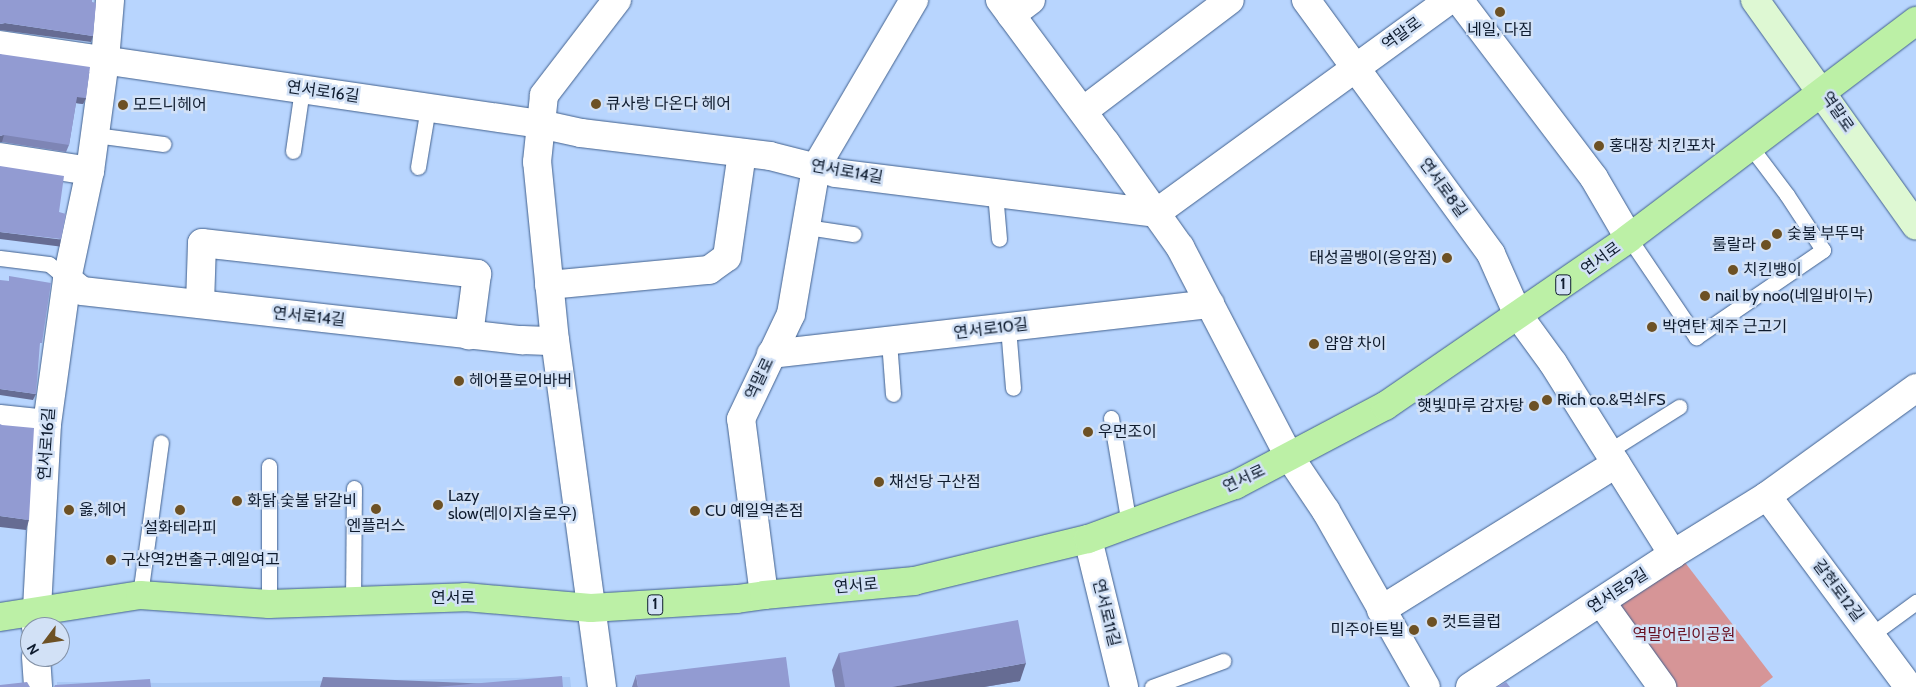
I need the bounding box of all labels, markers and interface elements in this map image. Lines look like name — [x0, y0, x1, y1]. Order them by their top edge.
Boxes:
marker: 네일, 다짐 — [1494, 6, 1506, 18]
street label: 역말로 — [1378, 13, 1426, 55]
place label: 네일, 다짐 — [1467, 20, 1533, 40]
street label: 연서로16길 — [285, 77, 361, 107]
street label: 역말로 — [1816, 88, 1858, 136]
place label: 큐사랑 다온다 헤어 — [606, 94, 731, 114]
place label: 모드니헤어 — [133, 95, 207, 115]
marker: 큐사랑 다온다 헤어 — [590, 98, 602, 110]
marker: 모드니헤어 — [117, 99, 129, 111]
place label: 홍대장 치킨포차 — [1609, 136, 1716, 156]
marker: 홍대장 치킨포차 — [1593, 140, 1605, 152]
street label: 연서로8길 — [1415, 155, 1471, 221]
street label: 연서로14길 — [809, 156, 885, 188]
place label: 숯불 부뚜막 — [1787, 224, 1864, 244]
marker: 숯불 부뚜막 — [1771, 228, 1783, 240]
place label: 룰랄라 — [1712, 235, 1756, 255]
street label: 연서로 — [1577, 238, 1625, 280]
marker: 룰랄라 — [1760, 239, 1772, 251]
place label: 태성골뱅이(응암점) — [1309, 248, 1437, 268]
marker: 태성골뱅이(응암점) — [1441, 252, 1453, 264]
place label: 치킨뱅이 — [1743, 260, 1802, 280]
marker: 치킨뱅이 — [1727, 264, 1739, 276]
road number: 1 — [1554, 272, 1572, 298]
place label: nail by noo(네일바이누) — [1715, 286, 1873, 306]
marker: nail by noo(네일바이누) — [1699, 290, 1711, 302]
street label: 연서로14길 — [272, 304, 346, 330]
street label: 연서로10길 — [952, 315, 1030, 343]
place label: 박연탄 제주 근고기 — [1662, 317, 1787, 337]
marker: 박연탄 제주 근고기 — [1646, 321, 1658, 333]
place label: 얌얌 차이 — [1324, 334, 1386, 354]
marker: 얌얌 차이 — [1308, 338, 1320, 350]
street label: 역말로 — [742, 355, 778, 403]
place label: 헤어플로어바버 — [469, 371, 572, 391]
marker: 헤어플로어바버 — [453, 375, 465, 387]
place label: Rich co.&먹쇠FS — [1557, 390, 1666, 410]
marker: Rich co.&먹쇠FS — [1541, 394, 1553, 406]
place label: 햇빛마루 감자탕 — [1417, 396, 1524, 416]
marker: 햇빛마루 감자탕 — [1528, 400, 1540, 412]
street label: 연서로16길 — [35, 407, 59, 481]
place label: 우먼조이 — [1098, 422, 1157, 442]
marker: 우먼조이 — [1082, 426, 1094, 438]
street label: 연서로 — [1220, 461, 1268, 497]
place label: 채선당 구산점 — [889, 472, 981, 492]
marker: 채선당 구산점 — [873, 476, 885, 488]
place label: Lazy slow(레이지슬로우) — [448, 486, 577, 524]
place label: 화닭 숯불 닭갈비 — [247, 491, 357, 511]
marker: 화닭 숯불 닭갈비 — [231, 495, 243, 507]
marker: Lazy slow(레이지슬로우) — [432, 499, 444, 511]
place label: 옳,헤어 — [79, 500, 127, 520]
place label: CU 예일역촌점 — [705, 501, 804, 521]
marker: 엔플러스 — [370, 503, 382, 515]
marker: 옳,헤어 — [63, 504, 75, 516]
marker: 설화테라피 — [174, 504, 186, 516]
marker: CU 예일역촌점 — [689, 505, 701, 517]
place label: 엔플러스 — [347, 516, 405, 536]
place label: 설화테라피 — [143, 518, 217, 538]
place label: 구산역2번출구.예일여고 — [121, 550, 280, 570]
marker: 구산역2번출구.예일여고 — [105, 554, 117, 566]
street label: 갈현로12길 — [1809, 556, 1867, 626]
street label: 연서로9길 — [1584, 564, 1652, 618]
street label: 연서로 — [833, 575, 879, 597]
street label: 연서로11길 — [1088, 577, 1124, 649]
street label: 연서로 — [431, 588, 475, 608]
road number: 1 — [646, 592, 664, 618]
place label: 컷트클럽 — [1442, 612, 1501, 632]
marker: 컷트클럽 — [1426, 616, 1438, 628]
north arrow — [20, 617, 70, 667]
place label: 미주아트빌 — [1330, 620, 1404, 640]
marker: 미주아트빌 — [1408, 624, 1420, 636]
park label: 역말어린이공원 — [1632, 625, 1736, 645]
text: N — [23, 640, 43, 658]

